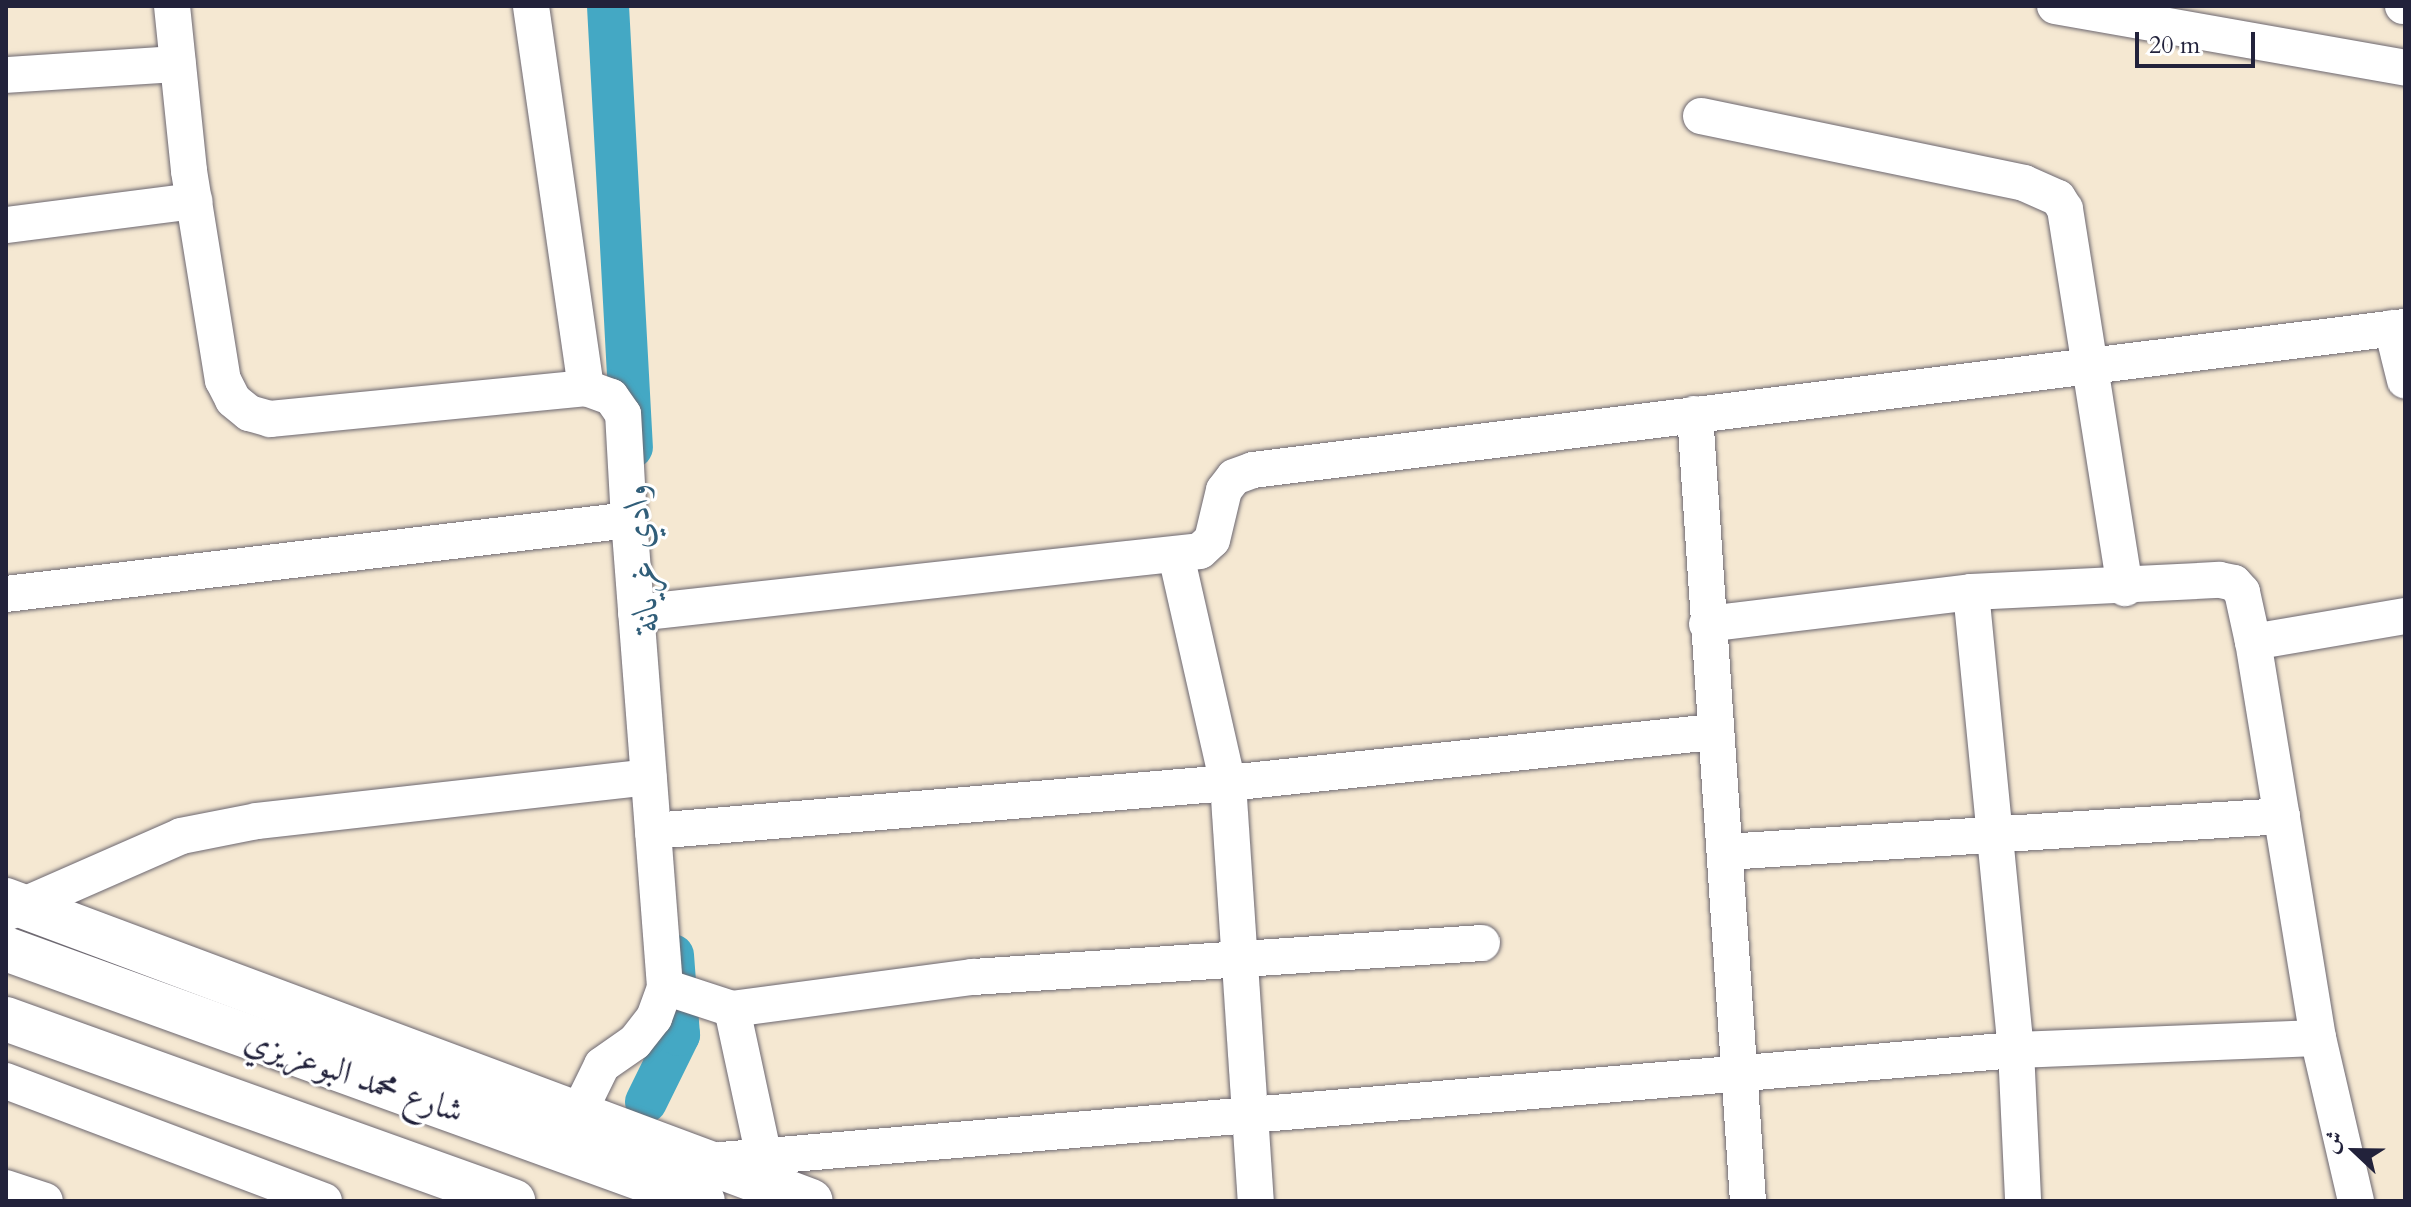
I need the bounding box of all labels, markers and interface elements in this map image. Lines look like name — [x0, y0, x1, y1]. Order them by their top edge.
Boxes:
scale bar — [2139, 16, 2259, 66]
text: 20 m — [2149, 29, 2200, 62]
water label: وادي غريانة — [613, 482, 669, 634]
street label: شارع محمد البوعزيزي — [239, 1019, 469, 1133]
north arrow — [2315, 1111, 2395, 1191]
text: ش — [2315, 1126, 2351, 1158]

